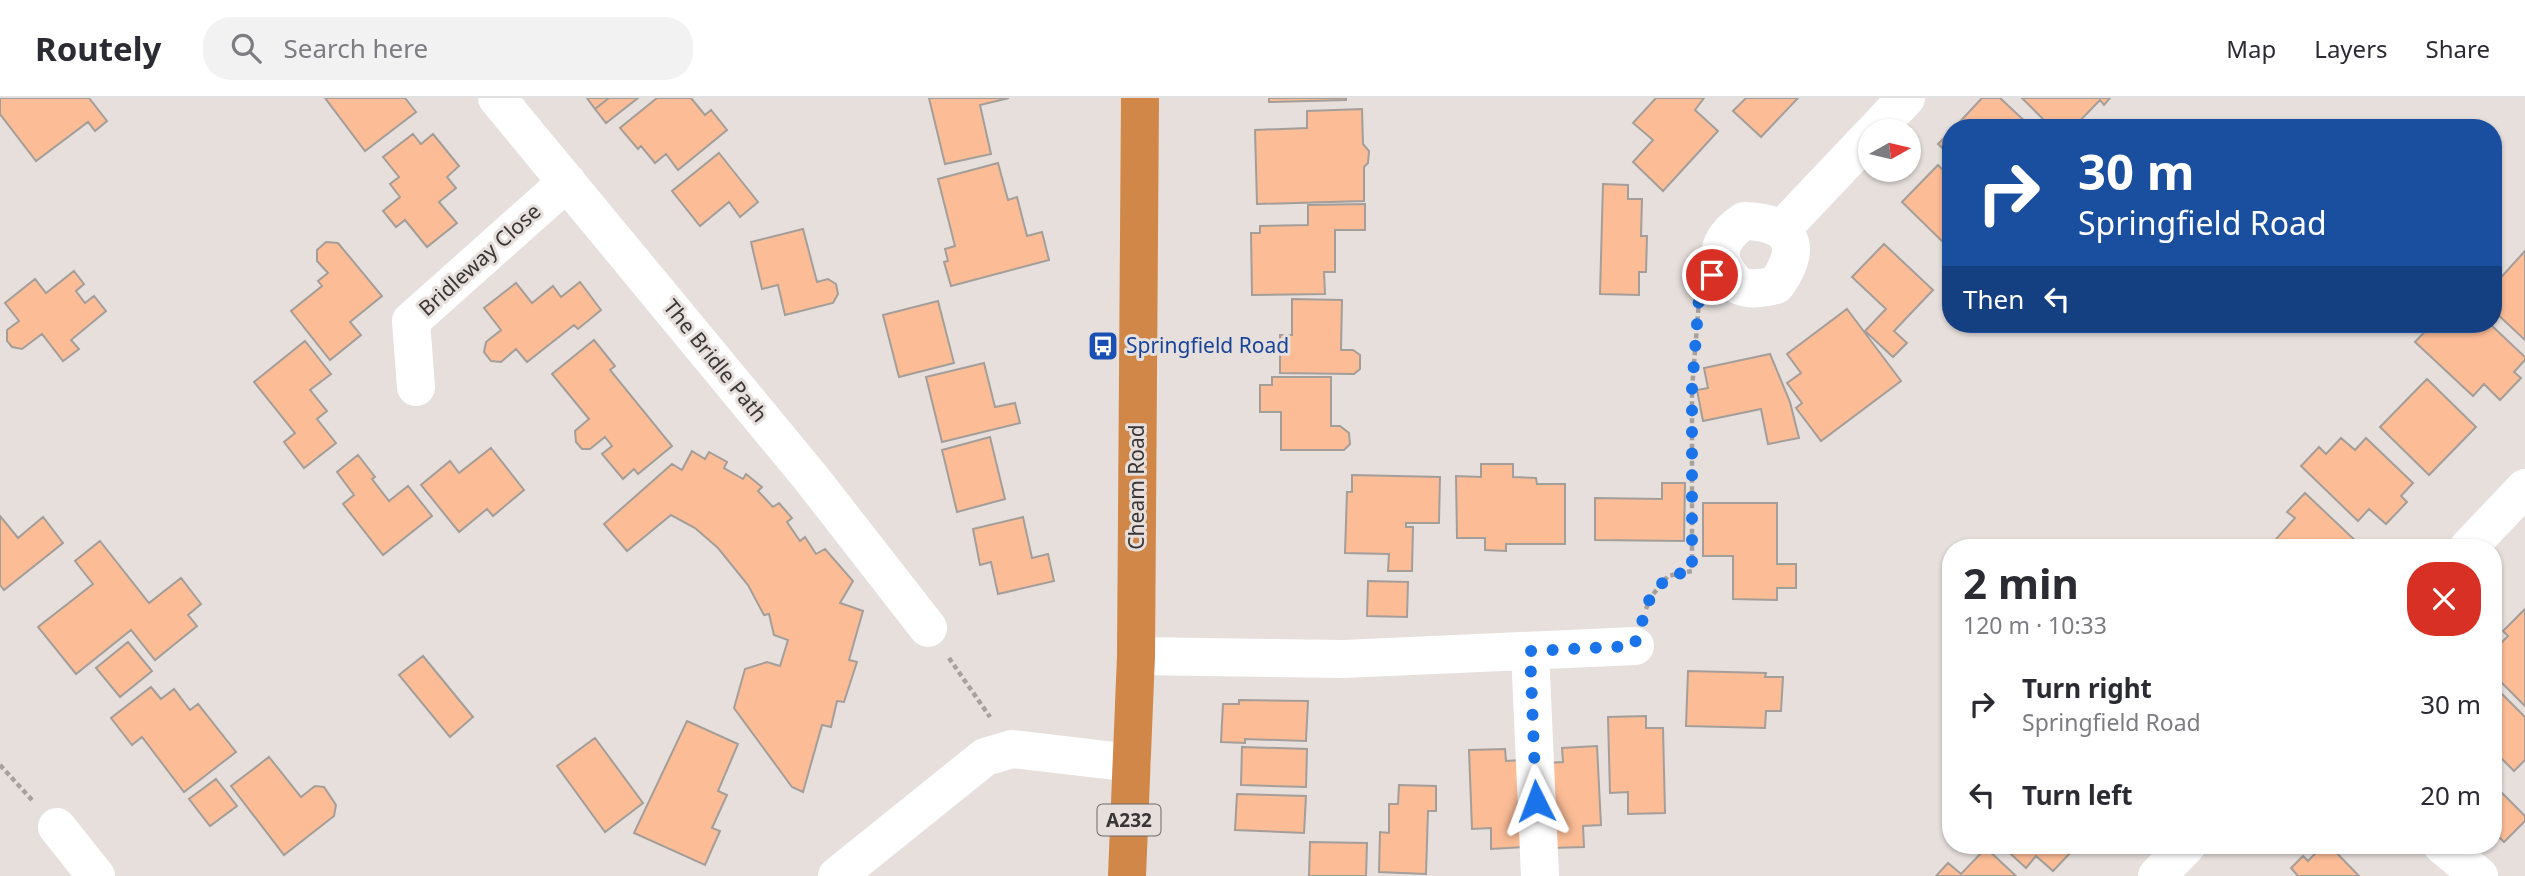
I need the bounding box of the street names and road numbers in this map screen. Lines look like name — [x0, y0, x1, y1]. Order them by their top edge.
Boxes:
street label: Bridleway Close — [412, 197, 546, 322]
street label: The Bridle Path — [658, 293, 774, 428]
street label: Cheam Road — [1122, 424, 1150, 550]
road number: A232 — [1098, 804, 1160, 835]

